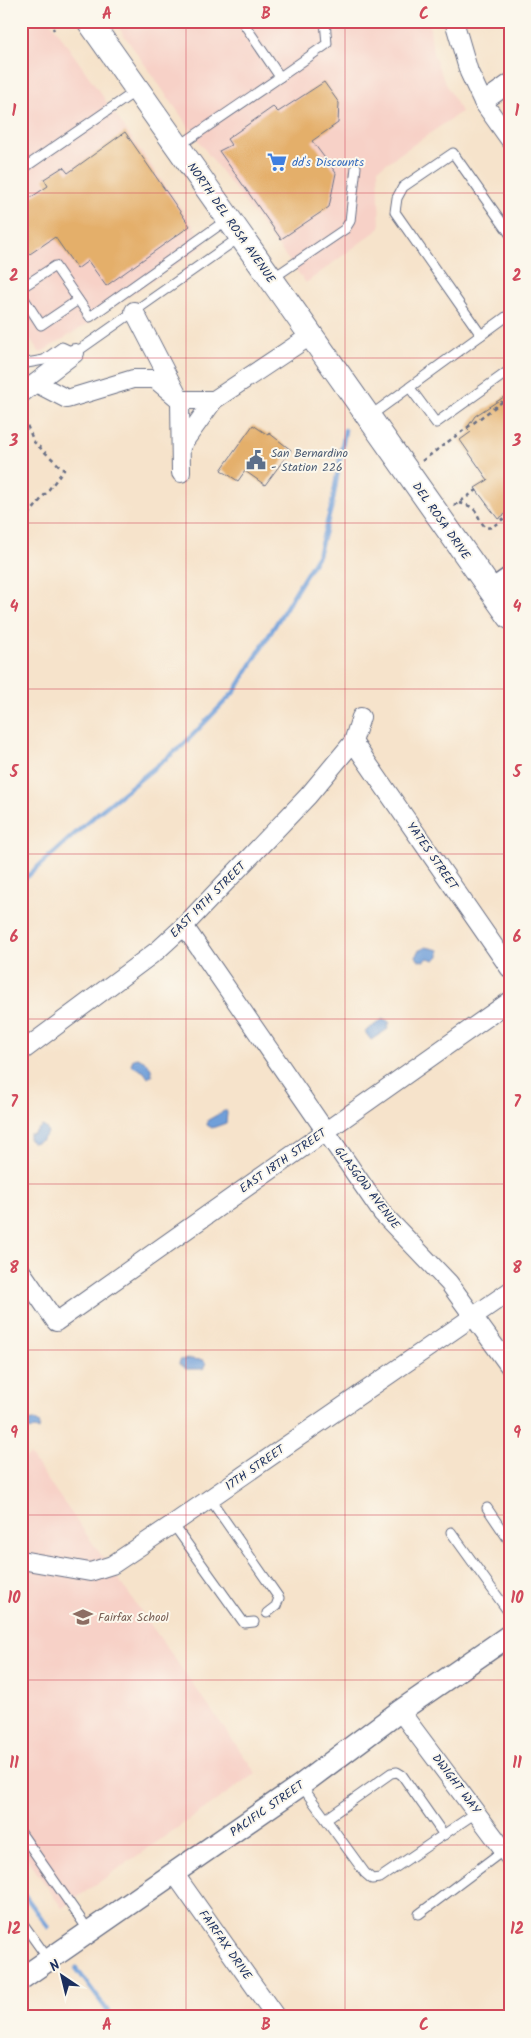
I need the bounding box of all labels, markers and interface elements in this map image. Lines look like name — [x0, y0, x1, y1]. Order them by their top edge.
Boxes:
text: A — [102, 2, 112, 27]
text: B — [261, 2, 271, 27]
text: C — [419, 2, 429, 27]
text: 1 — [12, 99, 17, 124]
text: 1 — [515, 99, 520, 124]
supermarket icon: dd's Discounts — [266, 151, 288, 173]
place label: dd's Discounts — [292, 153, 364, 172]
street label: NORTH DEL ROSA AVENUE — [182, 159, 281, 288]
text: 2 — [9, 264, 19, 289]
text: 2 — [512, 264, 522, 289]
text: 3 — [9, 429, 19, 454]
text: 3 — [512, 429, 522, 454]
place label: San Bernardino - Station 226 — [271, 444, 348, 477]
public building icon: San Bernardino - Station 226 — [245, 449, 267, 471]
street label: DEL ROSA DRIVE — [407, 478, 475, 564]
text: 4 — [10, 595, 19, 620]
text: 4 — [513, 595, 522, 620]
text: 5 — [9, 760, 20, 785]
text: 5 — [512, 760, 523, 785]
street label: YATES STREET — [402, 818, 463, 895]
street label: EAST 19TH STREET — [166, 856, 252, 942]
text: 6 — [10, 925, 19, 950]
text: 6 — [513, 925, 522, 950]
text: 7 — [10, 1090, 18, 1115]
text: 7 — [513, 1090, 521, 1115]
street label: EAST 18TH STREET — [236, 1123, 332, 1198]
street label: GLASGOW AVENUE — [329, 1143, 405, 1234]
text: 8 — [9, 1256, 19, 1281]
text: 8 — [512, 1256, 522, 1281]
text: 9 — [10, 1421, 18, 1446]
text: 9 — [513, 1421, 521, 1446]
street label: 17TH STREET — [221, 1440, 290, 1496]
text: 10 — [7, 1586, 21, 1611]
text: 10 — [510, 1586, 524, 1611]
school or university icon: Fairfax School — [72, 1606, 94, 1628]
place label: Fairfax School — [98, 1608, 169, 1627]
street label: DWIGHT WAY — [427, 1750, 486, 1819]
text: 11 — [9, 1751, 19, 1776]
text: 11 — [512, 1751, 522, 1776]
street label: PACIFIC STREET — [226, 1775, 309, 1842]
street label: FAIRFAX DRIVE — [194, 1906, 257, 1985]
text: 12 — [7, 1917, 21, 1942]
text: 12 — [510, 1917, 524, 1942]
north arrow — [38, 1950, 88, 2000]
text: N — [45, 1955, 65, 1978]
text: A — [102, 2013, 112, 2038]
text: B — [261, 2013, 271, 2038]
text: C — [419, 2013, 429, 2038]

